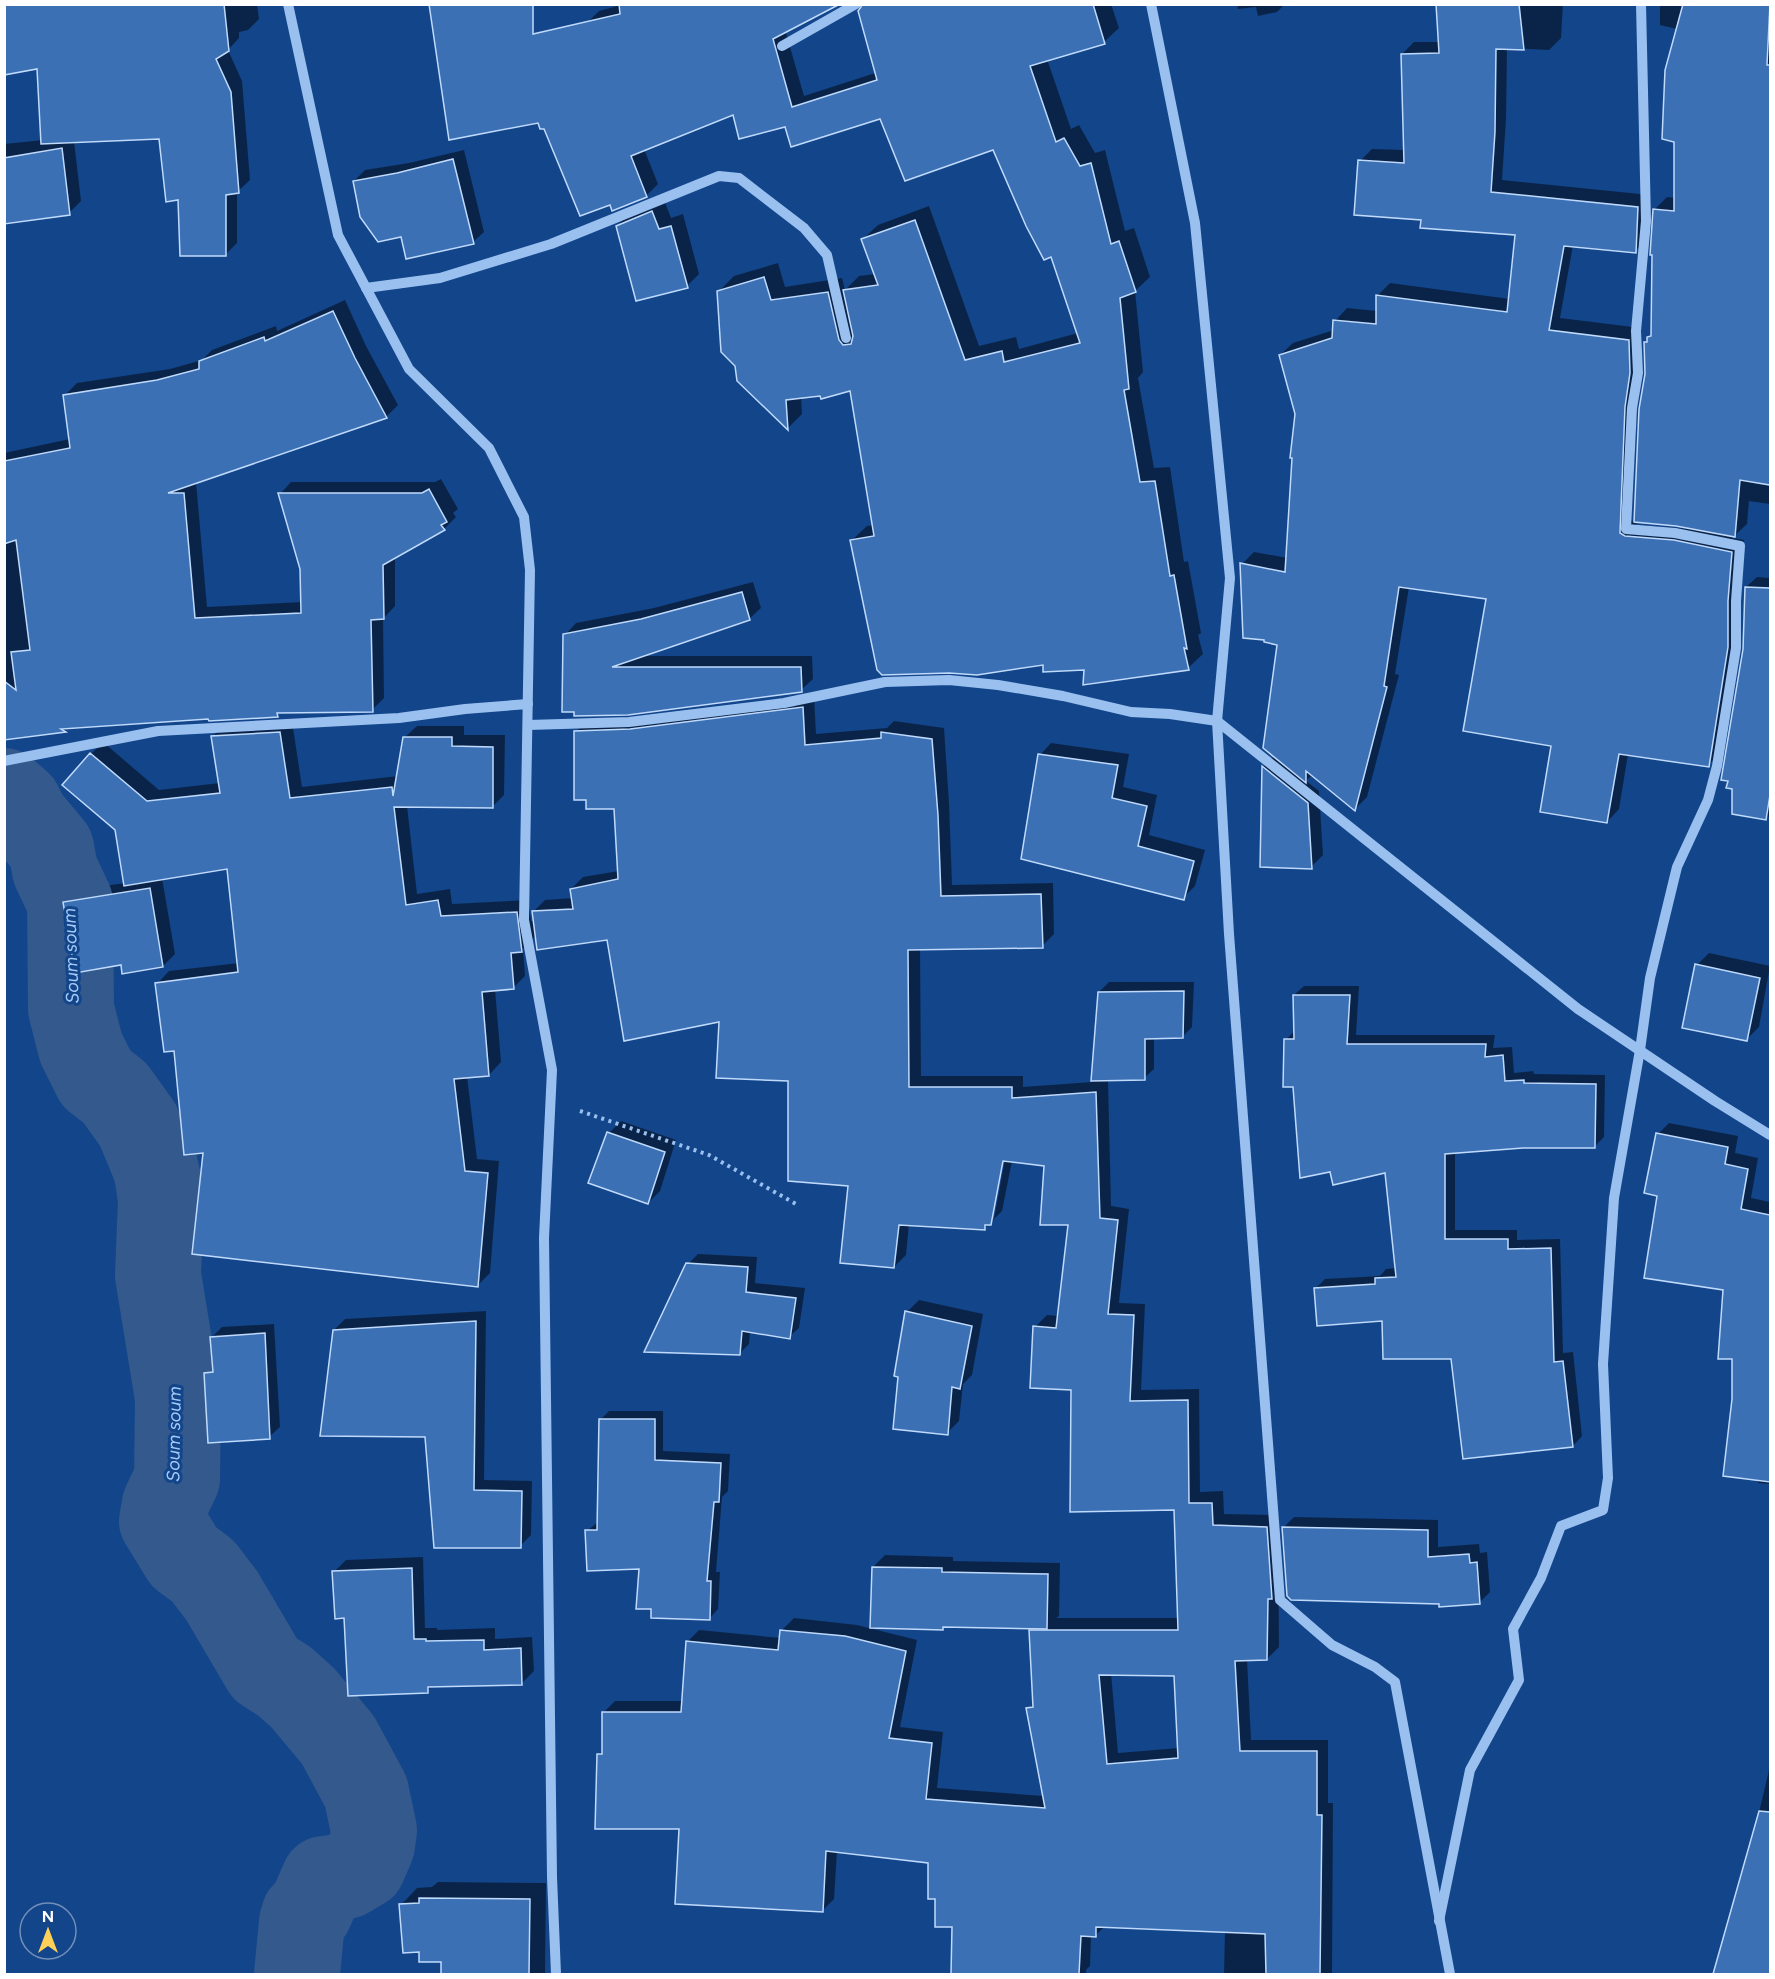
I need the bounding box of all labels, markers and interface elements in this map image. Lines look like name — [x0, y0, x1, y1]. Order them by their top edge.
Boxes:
water label: Soum soum — [58, 908, 84, 1004]
water label: Soum soum — [162, 1386, 186, 1482]
north arrow — [18, 1901, 78, 1961]
text: N — [42, 1907, 54, 1926]

